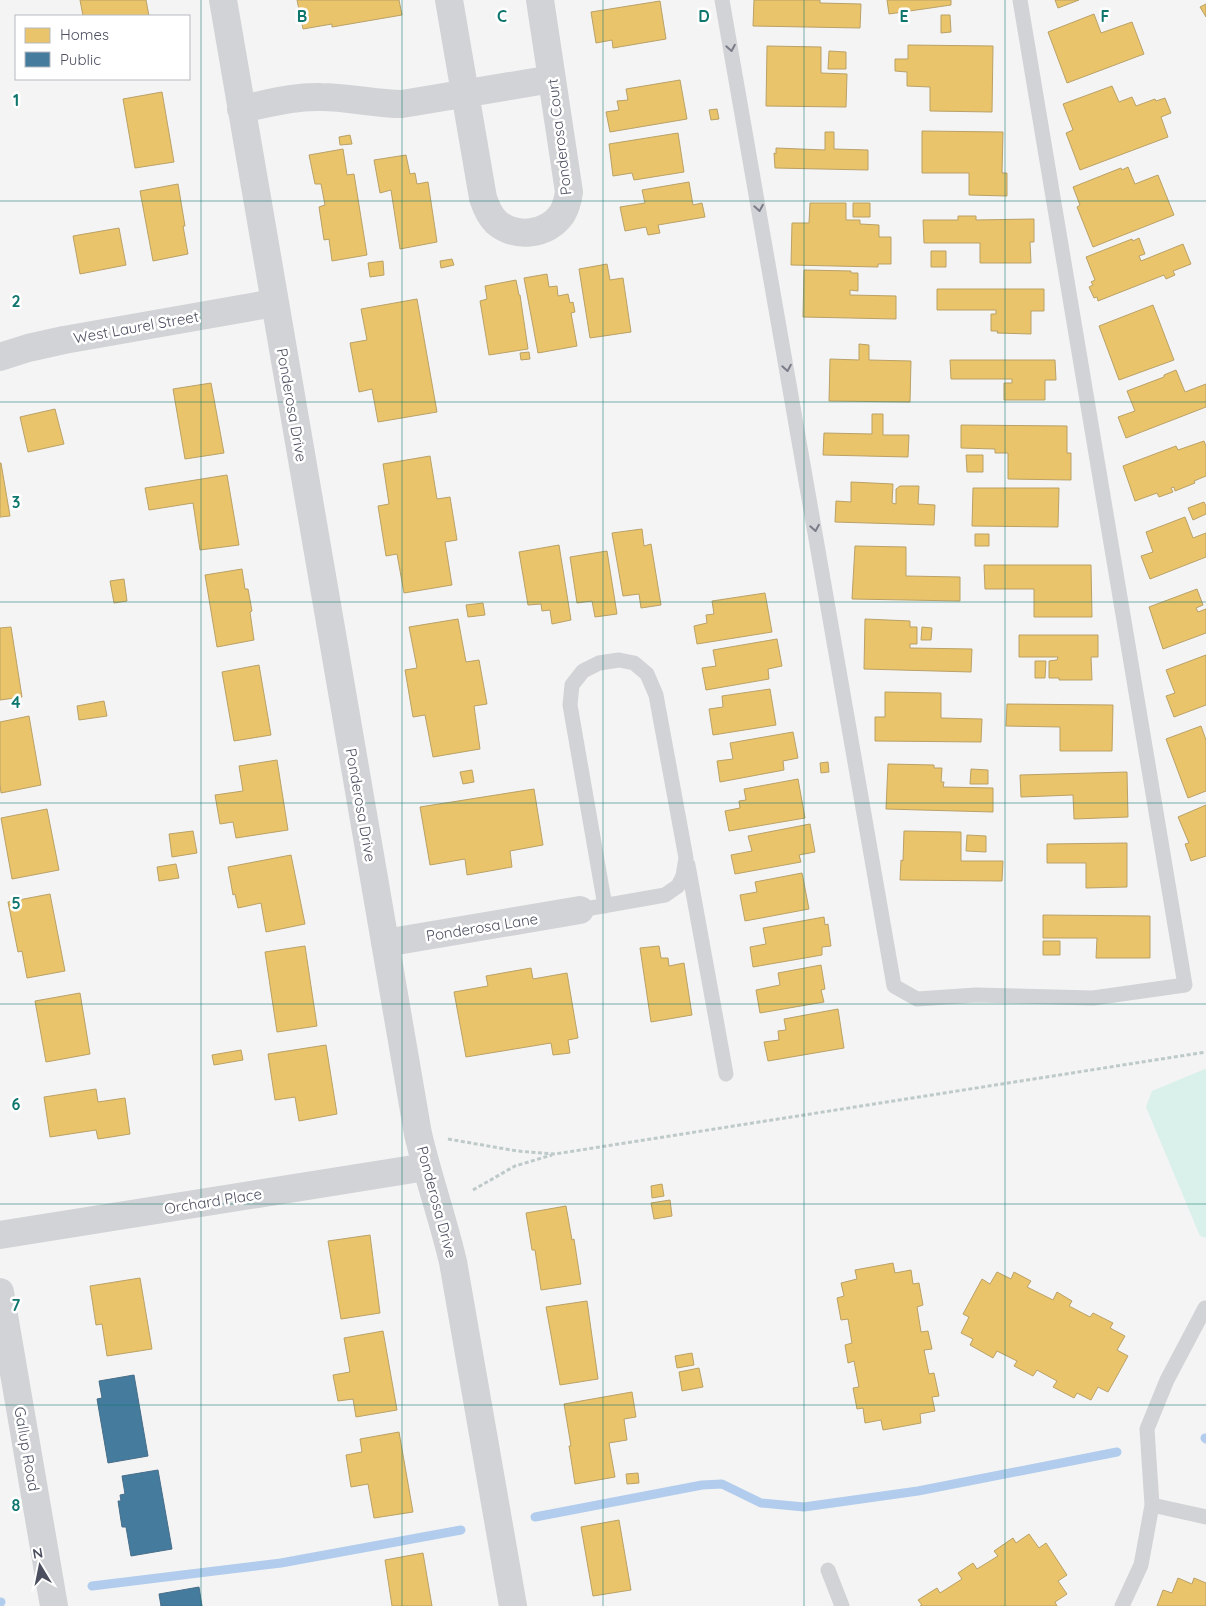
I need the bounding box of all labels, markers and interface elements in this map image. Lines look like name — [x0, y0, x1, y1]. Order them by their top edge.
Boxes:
text: B — [297, 6, 307, 26]
text: C — [497, 6, 507, 26]
text: D — [698, 6, 710, 26]
text: E — [899, 6, 909, 26]
text: F — [1101, 6, 1110, 26]
legend — [15, 15, 190, 80]
text: Homes — [60, 25, 109, 44]
one-way arrow — [725, 44, 735, 52]
text: Public — [60, 50, 101, 69]
street label: Ponderosa Court — [542, 78, 576, 196]
text: 1 — [13, 90, 19, 110]
one-way arrow — [753, 204, 763, 212]
text: 2 — [11, 291, 21, 311]
street label: West Laurel Street — [72, 307, 200, 347]
street label: Ponderosa Drive — [273, 347, 311, 463]
one-way arrow — [781, 364, 791, 373]
text: 3 — [12, 492, 20, 512]
one-way arrow — [809, 524, 819, 533]
text: 4 — [11, 692, 21, 712]
street label: Ponderosa Drive — [342, 747, 380, 863]
text: 5 — [11, 893, 21, 913]
street label: Ponderosa Lane — [425, 909, 539, 945]
text: 6 — [12, 1094, 21, 1114]
street label: Ponderosa Drive — [413, 1144, 461, 1260]
street label: Orchard Place — [163, 1184, 263, 1218]
text: 7 — [12, 1295, 21, 1315]
street label: Gallup Road — [10, 1405, 44, 1493]
text: 8 — [12, 1495, 21, 1515]
north arrow — [15, 1541, 65, 1591]
text: N — [31, 1543, 44, 1563]

